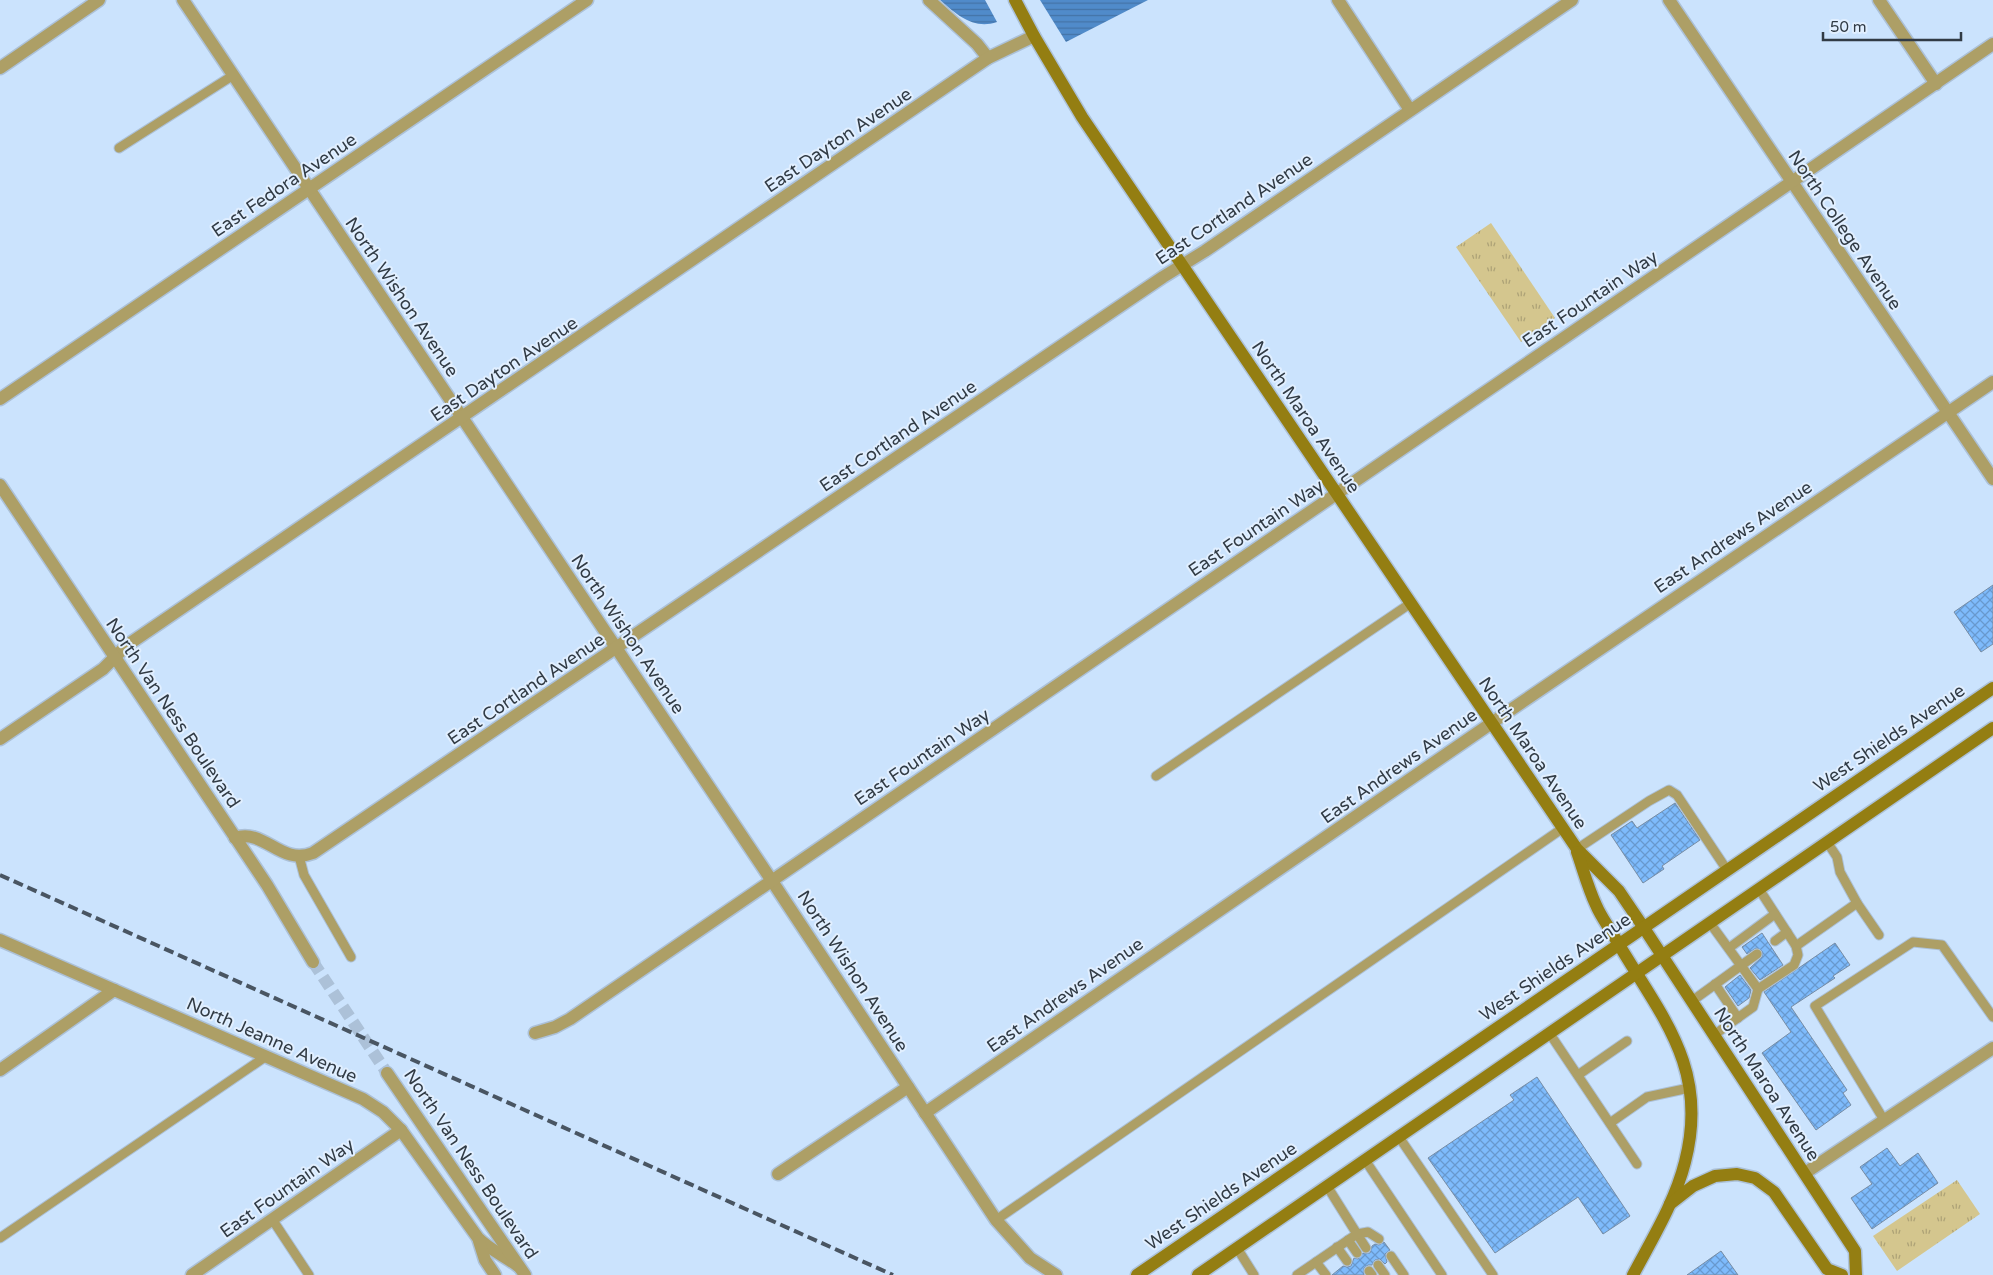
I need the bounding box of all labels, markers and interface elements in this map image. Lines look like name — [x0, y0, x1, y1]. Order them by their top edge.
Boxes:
scale bar — [1823, 10, 1960, 42]
text: 50 m — [1830, 18, 1867, 36]
street label: East Dayton Avenue — [760, 83, 916, 197]
street label: East Fedora Avenue — [207, 128, 361, 242]
street label: North College Avenue — [1783, 146, 1907, 314]
street label: East Cortland Avenue — [1151, 148, 1317, 270]
street label: North Wishon Avenue — [340, 213, 464, 381]
street label: East Fountain Way — [1518, 245, 1662, 352]
street label: East Dayton Avenue — [426, 312, 582, 426]
street label: North Maroa Avenue — [1247, 337, 1365, 497]
street label: East Cortland Avenue — [815, 375, 981, 497]
street label: East Fountain Way — [1184, 474, 1328, 581]
street label: East Andrews Avenue — [1650, 476, 1816, 598]
street label: North Wishon Avenue — [566, 550, 690, 718]
street label: North Van Ness Boulevard — [101, 614, 245, 812]
street label: East Cortland Avenue — [443, 628, 609, 750]
street label: North Maroa Avenue — [1474, 673, 1592, 833]
street label: West Shields Avenue — [1809, 679, 1969, 797]
street label: East Fountain Way — [850, 703, 994, 810]
street label: East Andrews Avenue — [1317, 704, 1481, 828]
street label: North Wishon Avenue — [793, 886, 913, 1056]
street label: West Shields Avenue — [1475, 908, 1635, 1026]
street label: East Andrews Avenue — [983, 933, 1147, 1057]
street label: North Jeanne Avenue — [183, 992, 361, 1088]
street label: North Maroa Avenue — [1709, 1003, 1825, 1165]
street label: North Van Ness Boulevard — [399, 1065, 543, 1263]
street label: East Fountain Way — [216, 1133, 359, 1243]
street label: West Shields Avenue — [1141, 1137, 1301, 1255]

